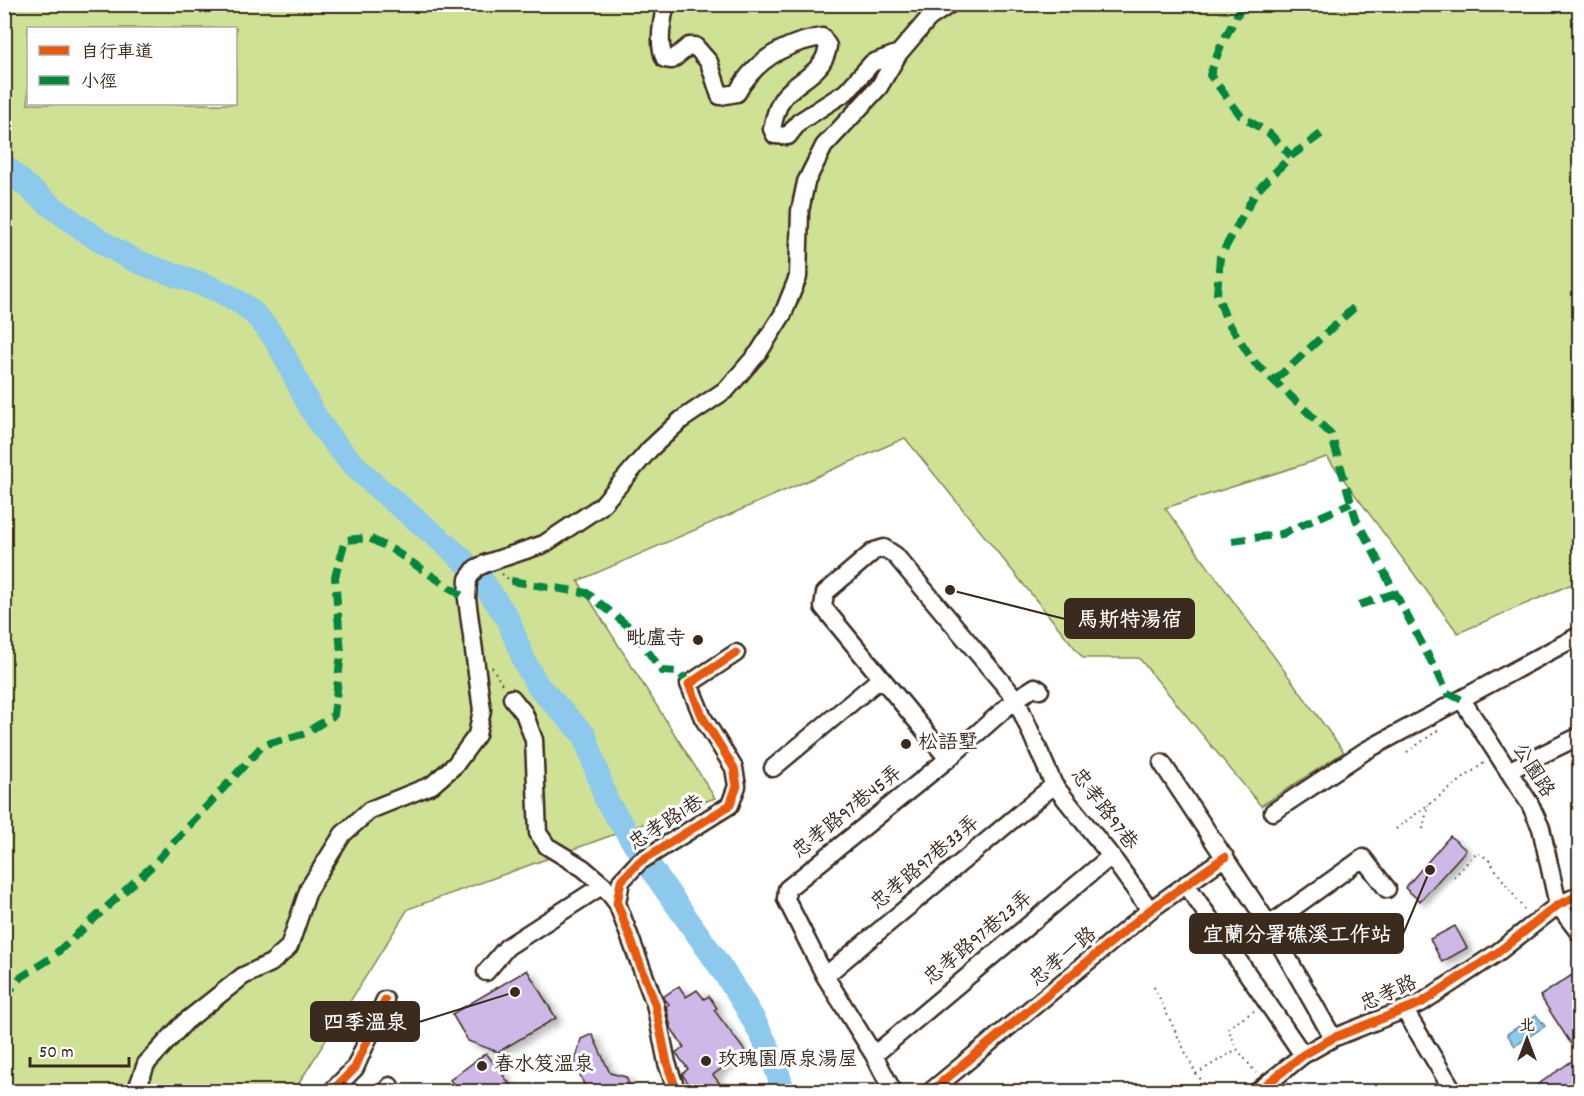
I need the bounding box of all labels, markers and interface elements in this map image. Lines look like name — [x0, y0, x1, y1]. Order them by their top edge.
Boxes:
legend — [27, 27, 237, 105]
text: 自行車道 — [81, 41, 153, 66]
text: 小徑 — [81, 71, 117, 96]
callout: 馬斯特湯宿 — [1065, 599, 1194, 638]
text: 馬斯特湯宿 — [1078, 607, 1183, 637]
place label: 毗盧寺 — [626, 626, 686, 654]
marker: 毗盧寺 — [691, 633, 705, 647]
place label: 松語墅 — [918, 730, 978, 758]
marker: 松語墅 — [899, 737, 913, 751]
street label: 公園路 — [1504, 738, 1560, 805]
street label: 忠孝路97巷45弄 — [787, 760, 909, 866]
street label: 忠孝路97巷 — [1063, 763, 1144, 858]
street label: 忠孝路1巷 — [624, 789, 711, 859]
street label: 忠孝路97巷33弄 — [865, 810, 987, 918]
street label: 忠孝路97巷23弄 — [919, 885, 1039, 993]
callout: 宜蘭分署礁溪工作站 — [1190, 914, 1403, 953]
street label: 忠孝一路 — [1024, 921, 1104, 994]
text: 宜蘭分署礁溪工作站 — [1203, 922, 1392, 952]
street label: 忠孝路 — [1356, 970, 1423, 1020]
callout: 四季溫泉 — [311, 1002, 419, 1041]
north arrow — [1497, 1009, 1557, 1069]
text: 四季溫泉 — [323, 1010, 407, 1040]
text: 北 — [1519, 1015, 1535, 1038]
scale bar — [30, 1030, 129, 1068]
text: 50 m — [39, 1041, 74, 1066]
place label: 玫瑰園原泉湯屋 — [718, 1047, 858, 1075]
place label: 春水笈溫泉 — [494, 1052, 594, 1080]
marker: 玫瑰園原泉湯屋 — [699, 1054, 713, 1068]
marker: 春水笈溫泉 — [475, 1059, 489, 1073]

